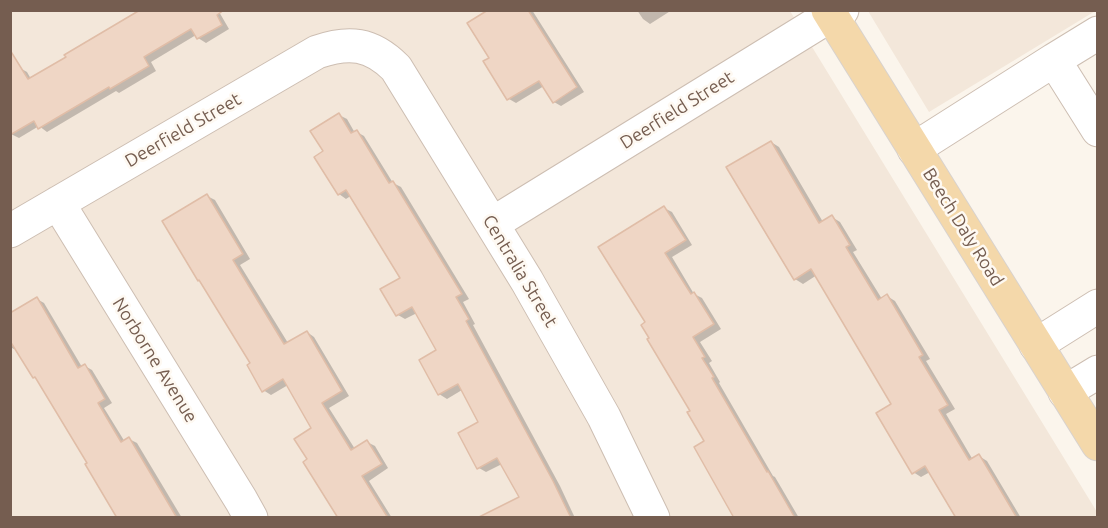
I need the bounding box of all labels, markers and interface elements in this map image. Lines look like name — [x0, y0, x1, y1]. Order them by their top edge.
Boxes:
street label: Deerfield Street — [616, 66, 738, 154]
street label: Deerfield Street — [121, 88, 245, 172]
street label: Beech Daly Road — [918, 164, 1008, 290]
street label: Centralia Street — [478, 211, 562, 331]
street label: Norborne Avenue — [108, 294, 202, 426]

